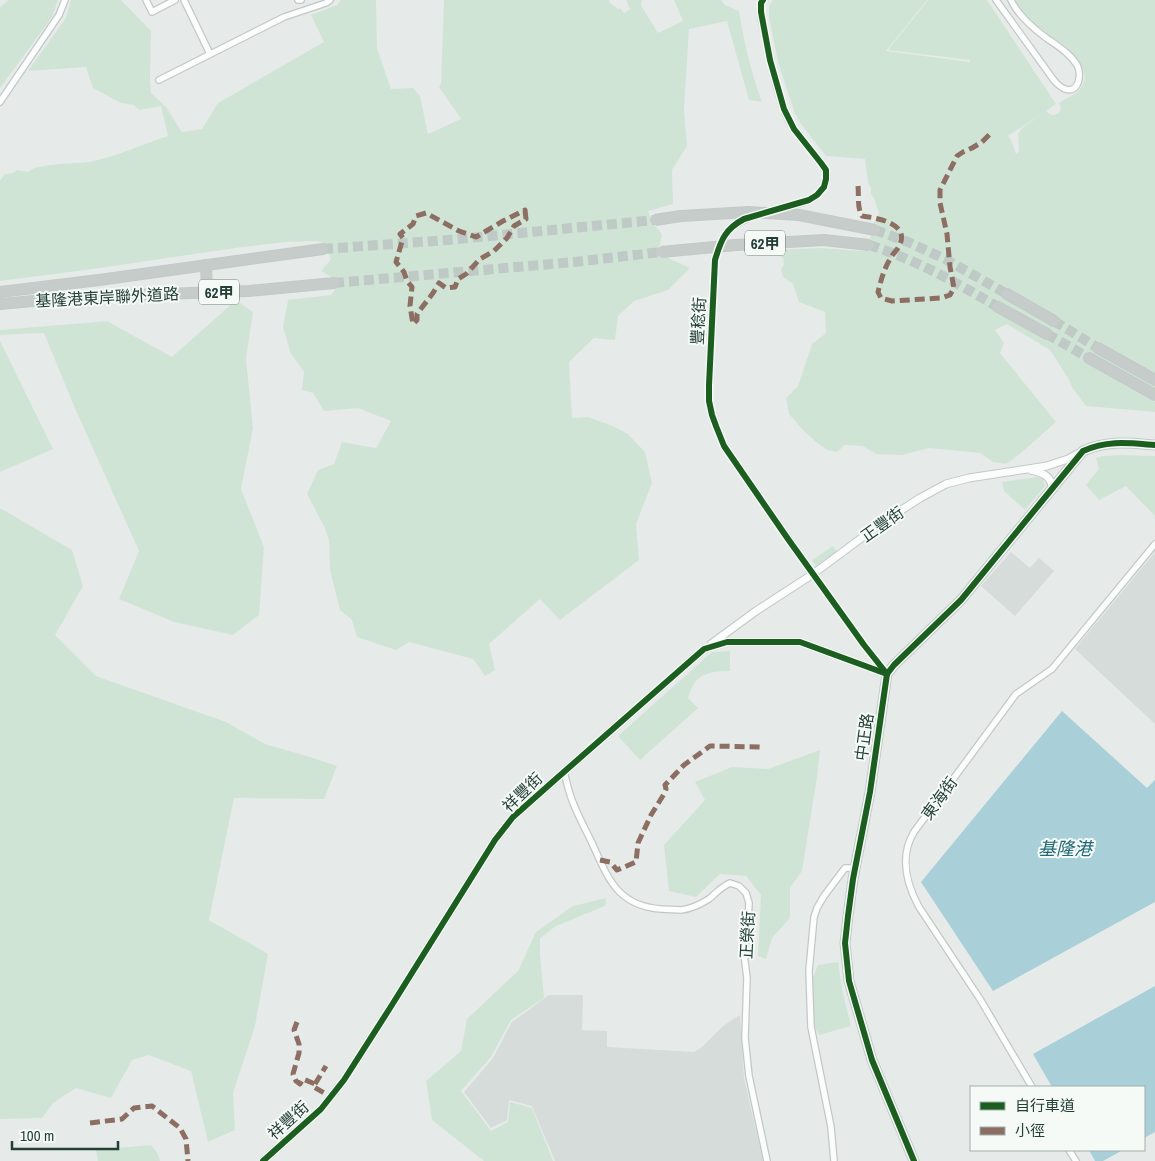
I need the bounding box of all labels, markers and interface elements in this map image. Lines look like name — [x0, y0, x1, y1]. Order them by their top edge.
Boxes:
road number: 62甲 — [745, 230, 785, 256]
road number: 62甲 — [199, 280, 239, 304]
street label: 基隆港東岸聯外道路 — [35, 282, 179, 312]
street label: 豐稔街 — [686, 296, 710, 346]
street label: 正豐街 — [856, 501, 908, 547]
street label: 中正路 — [850, 712, 878, 762]
street label: 祥豐街 — [497, 767, 547, 817]
street label: 東海街 — [916, 772, 962, 824]
water label: 基隆港 — [1038, 836, 1095, 861]
street label: 正榮街 — [735, 910, 759, 960]
legend — [970, 1086, 1145, 1151]
text: 自行車道 — [1015, 1095, 1075, 1116]
street label: 祥豐街 — [263, 1096, 313, 1144]
scale bar — [12, 1118, 119, 1150]
text: 小徑 — [1015, 1120, 1045, 1141]
text: 100 m — [20, 1125, 54, 1146]

